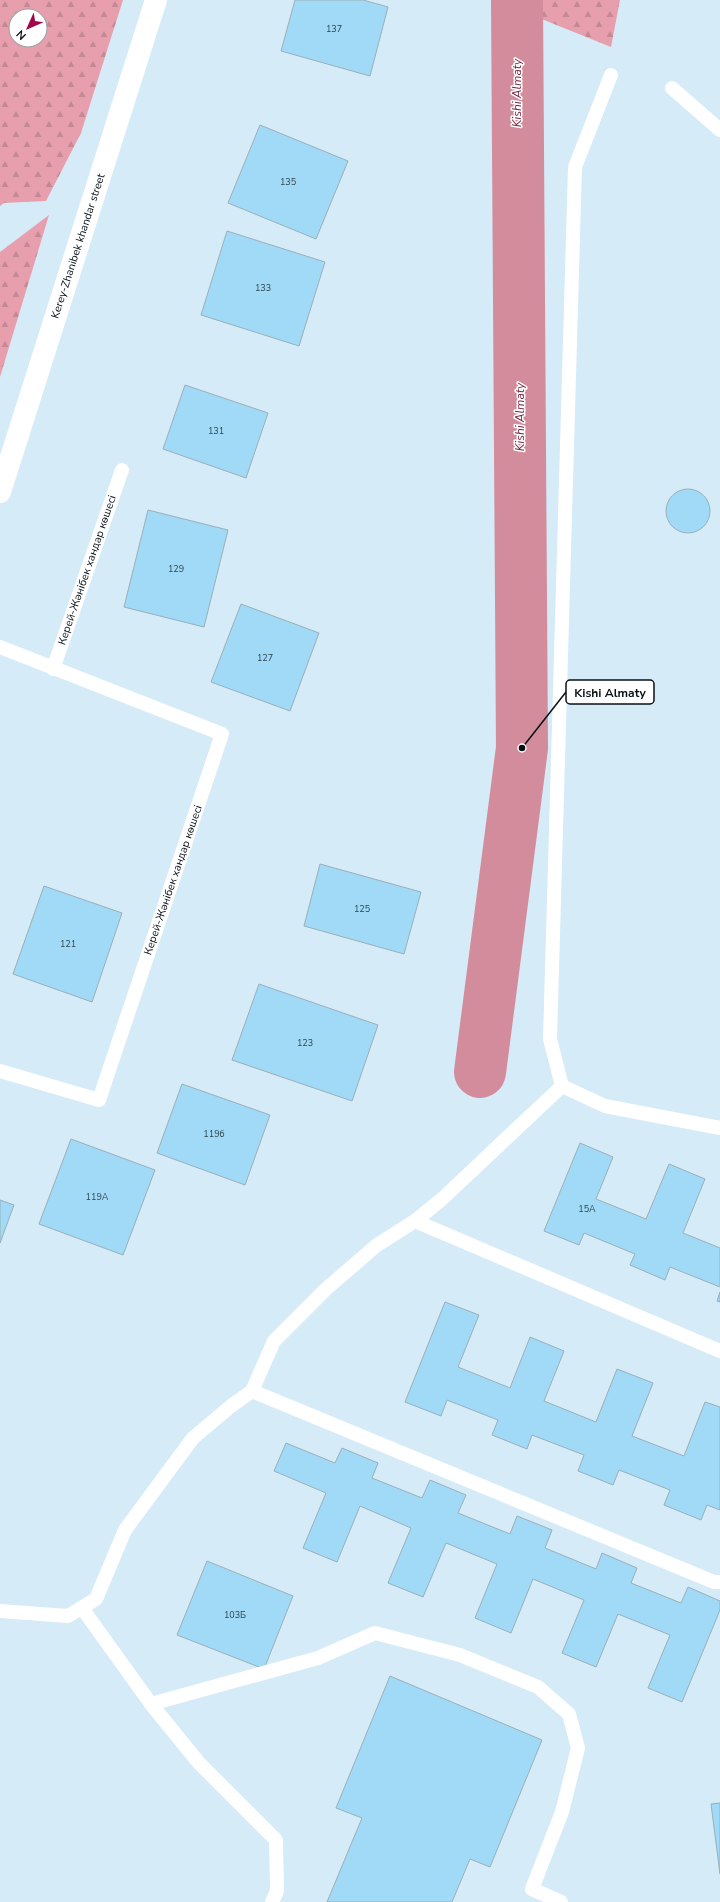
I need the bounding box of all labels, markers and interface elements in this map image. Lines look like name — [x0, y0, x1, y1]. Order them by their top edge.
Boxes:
north arrow — [8, 8, 48, 48]
house number: 137 — [326, 23, 342, 35]
text: N — [13, 27, 29, 43]
water label: Kіshі Almaty — [509, 58, 525, 127]
street label: Kerey-Zhanibek khandar street — [47, 171, 109, 320]
house number: 135 — [280, 176, 296, 188]
house number: 133 — [255, 282, 271, 294]
water label: Kіshі Almaty — [512, 382, 528, 451]
house number: 131 — [208, 425, 224, 437]
street label: Керей-Жәнібек хандар көшесі — [54, 493, 120, 647]
house number: 129 — [168, 563, 184, 575]
house number: 127 — [257, 652, 273, 664]
callout: Kіshі Almaty — [566, 680, 654, 704]
text: Kіshі Almaty — [574, 685, 646, 701]
street label: Керей-Жәнібек хандар көшесі — [140, 803, 206, 957]
house number: 125 — [354, 903, 370, 915]
house number: 121 — [60, 938, 76, 950]
house number: 123 — [297, 1037, 313, 1049]
house number: 119б — [203, 1128, 225, 1140]
house number: 119А — [86, 1191, 109, 1203]
house number: 15А — [578, 1203, 596, 1215]
house number: 103Б — [224, 1609, 246, 1621]

